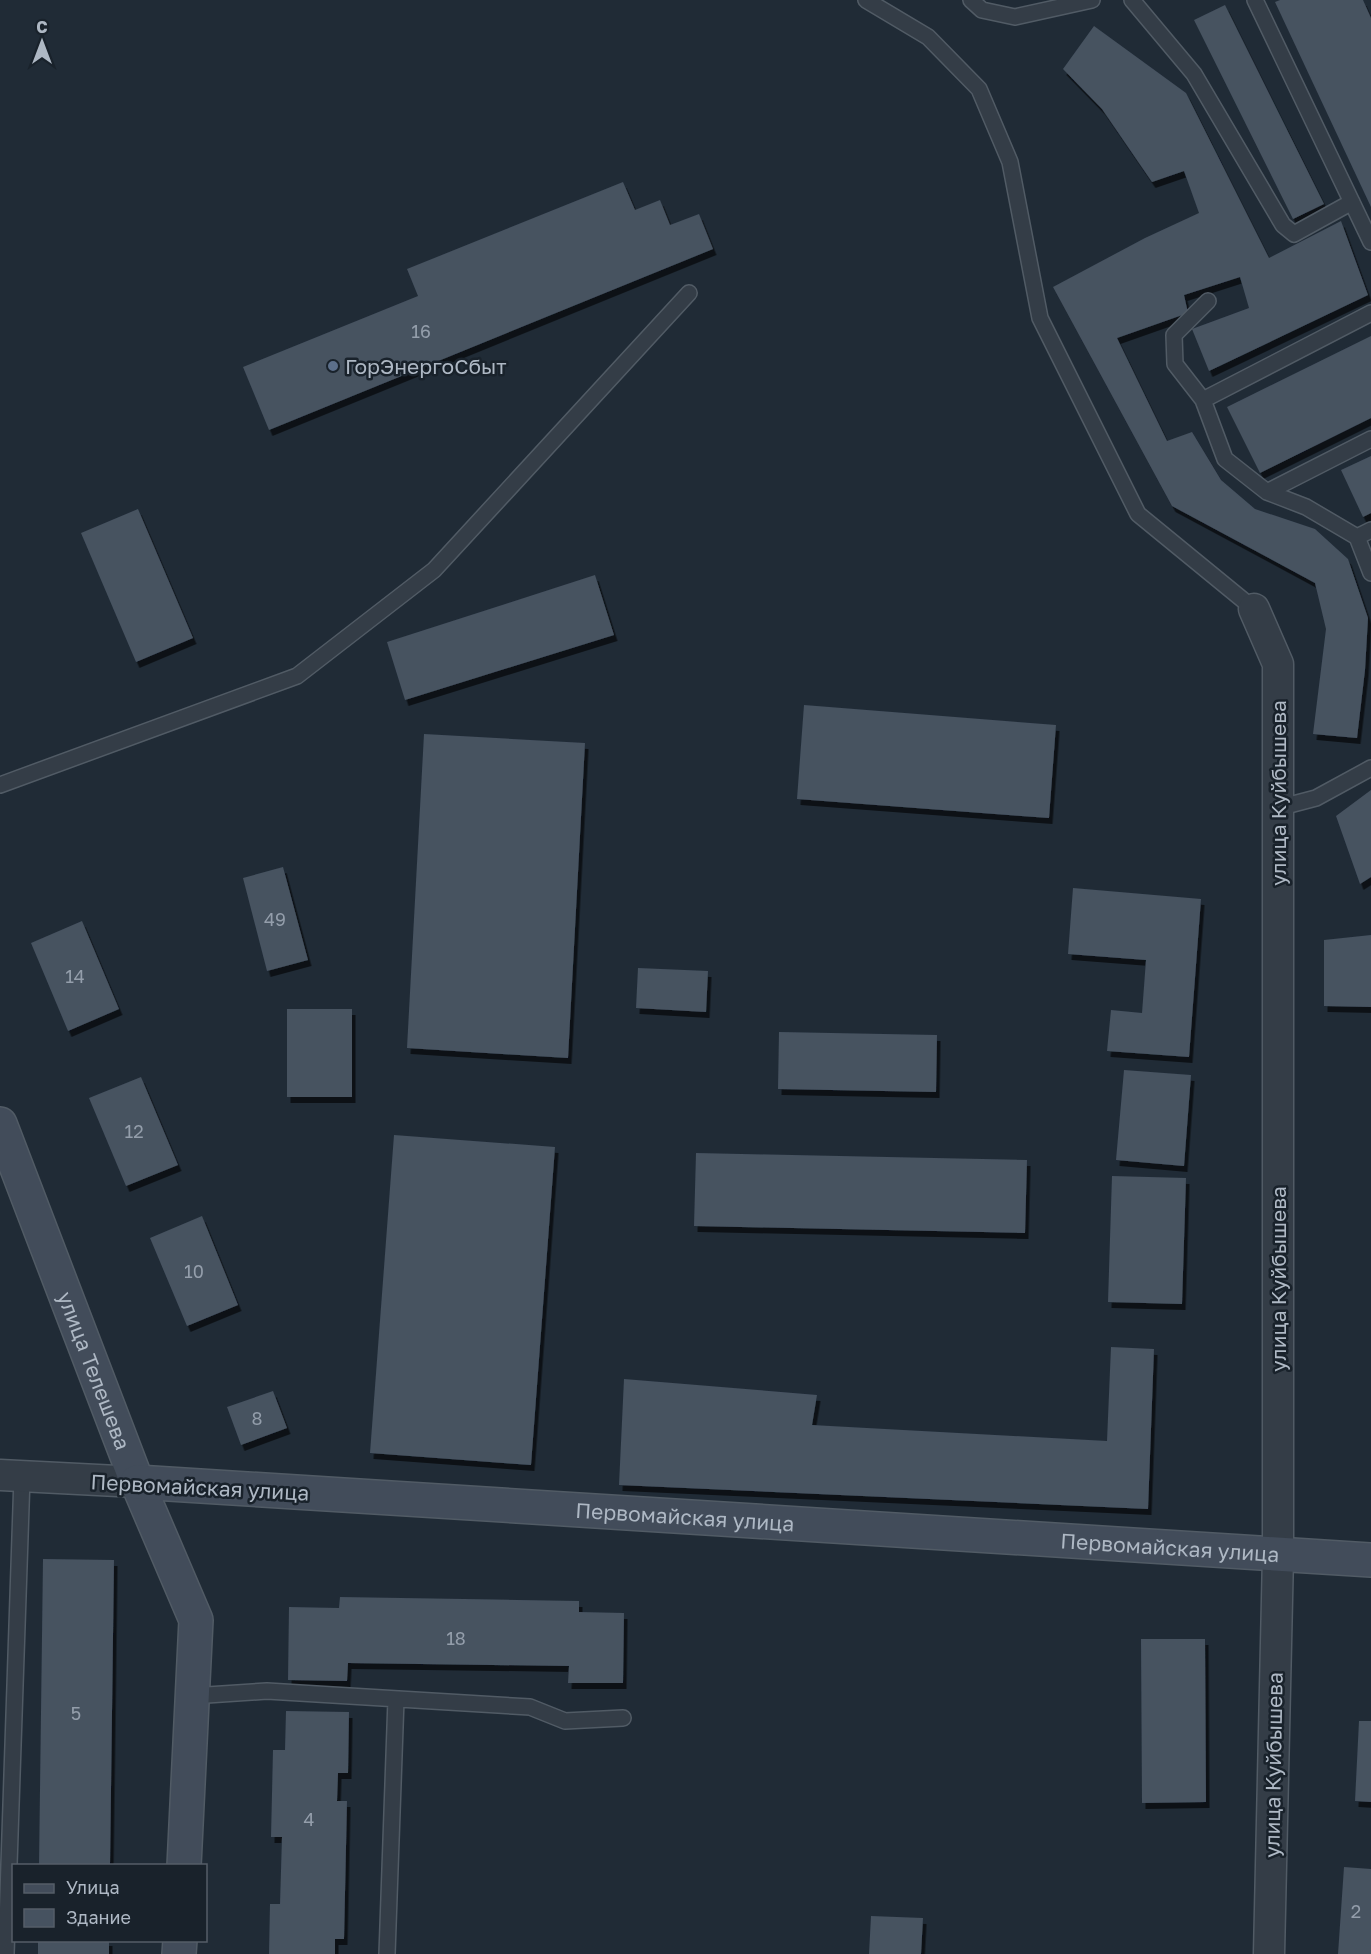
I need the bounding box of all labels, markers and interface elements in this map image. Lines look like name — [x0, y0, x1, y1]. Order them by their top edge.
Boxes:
north arrow — [12, 12, 72, 72]
text: С — [36, 17, 48, 37]
house number: 16 — [411, 320, 431, 342]
place label: ГорЭнергоСбыт — [345, 353, 507, 379]
marker: ГорЭнергоСбыт — [326, 359, 340, 373]
street label: улица Куйбышева — [1265, 700, 1291, 886]
house number: 49 — [264, 908, 286, 930]
house number: 14 — [65, 965, 85, 987]
house number: 12 — [124, 1120, 144, 1142]
street label: улица Куйбышева — [1265, 1186, 1291, 1372]
house number: 10 — [184, 1260, 204, 1282]
street label: улица Телешева — [52, 1288, 136, 1453]
house number: 8 — [252, 1407, 262, 1429]
street label: Первомайская улица — [90, 1468, 310, 1506]
street label: Первомайская улица — [575, 1497, 795, 1537]
street label: Первомайская улица — [1060, 1527, 1280, 1567]
house number: 18 — [446, 1627, 466, 1649]
street label: улица Куйбышева — [1258, 1672, 1288, 1858]
house number: 5 — [71, 1702, 81, 1724]
house number: 4 — [304, 1808, 315, 1830]
legend — [12, 1864, 207, 1942]
text: Улица — [66, 1876, 120, 1898]
house number: 2 — [1351, 1900, 1361, 1922]
text: Здание — [66, 1906, 131, 1928]

